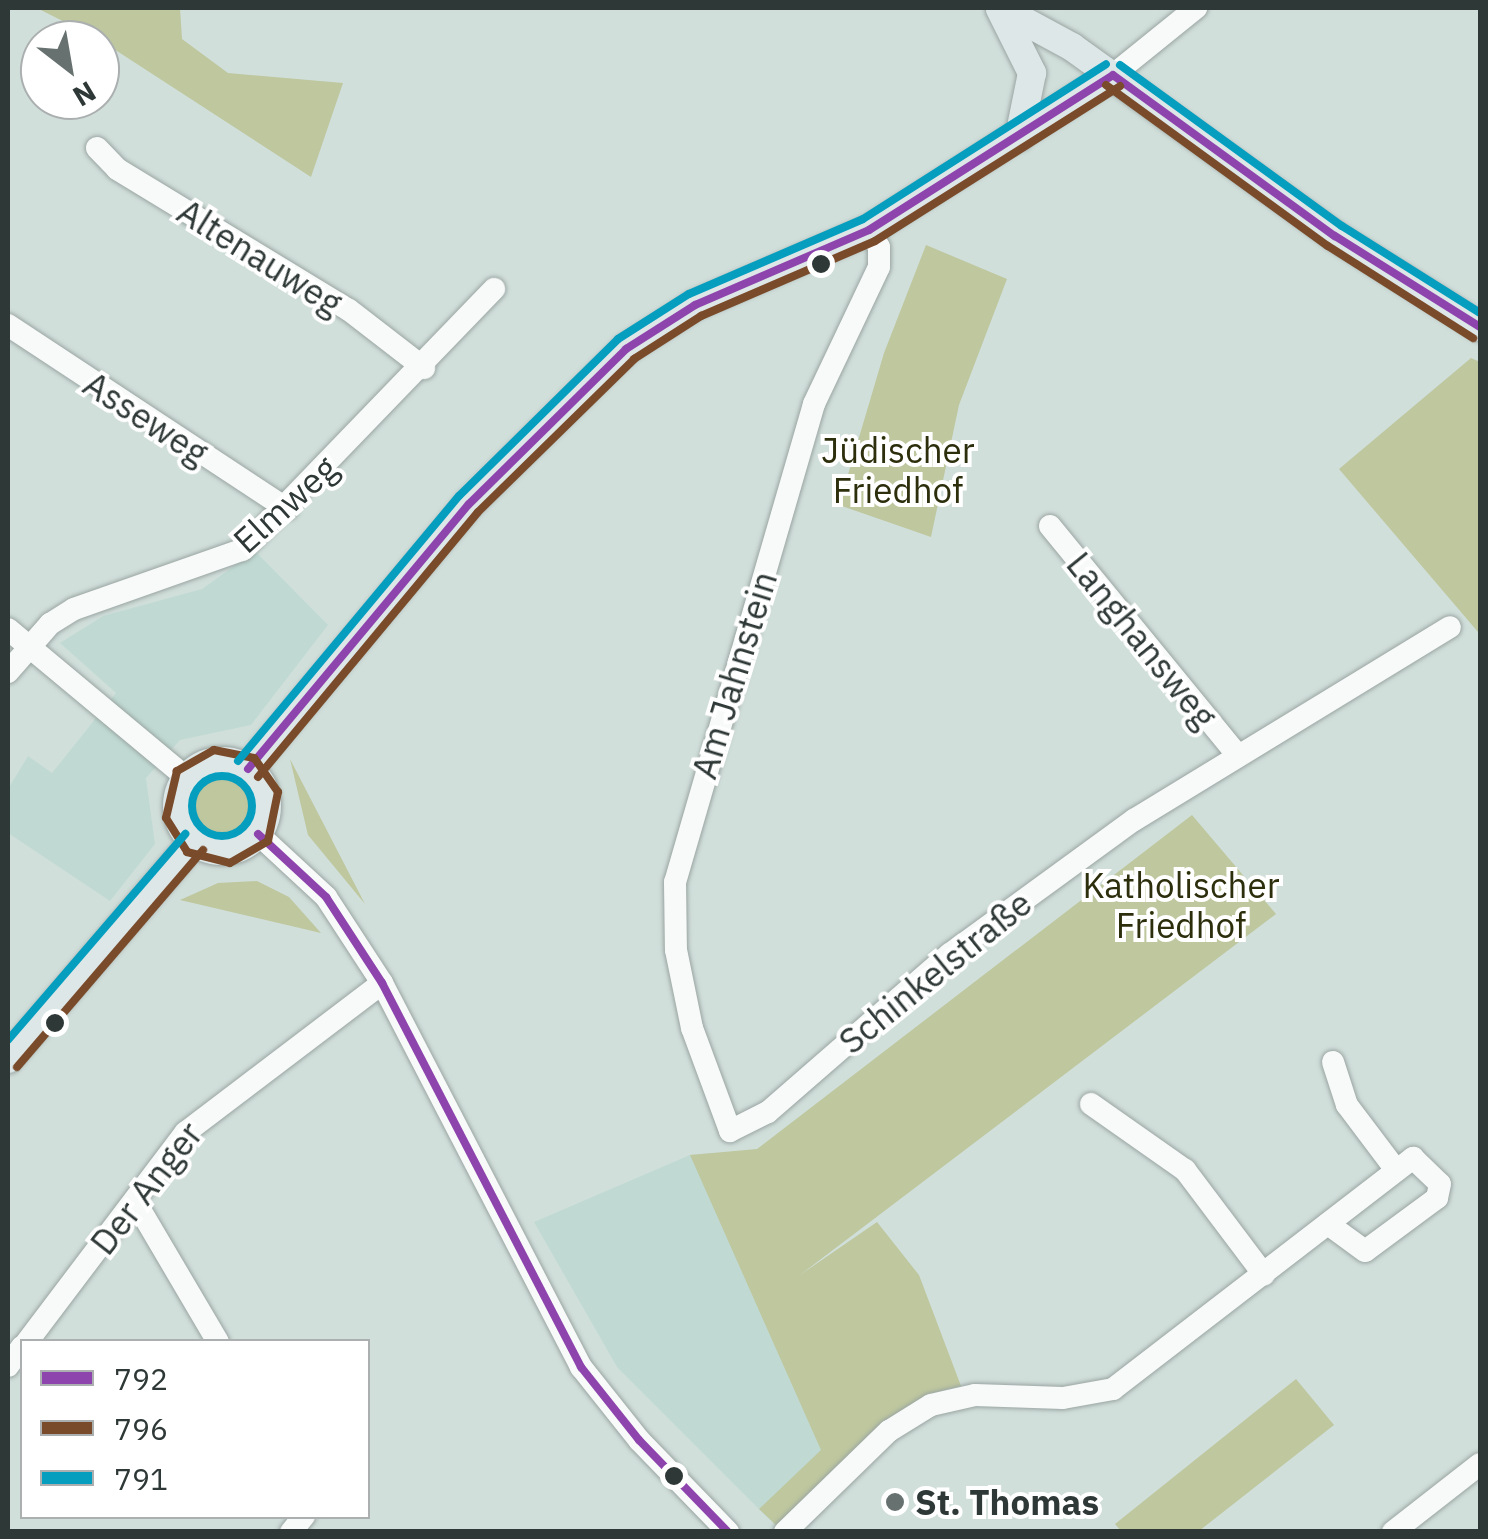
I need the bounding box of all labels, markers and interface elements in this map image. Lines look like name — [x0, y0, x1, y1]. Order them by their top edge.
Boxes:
north arrow — [20, 20, 120, 120]
text: N — [66, 73, 103, 116]
street label: Altenauweg — [170, 190, 350, 324]
unlabelled marker — [811, 254, 831, 274]
street label: Asseweg — [76, 362, 216, 474]
park label: Jüdischer Friedhof — [821, 429, 975, 511]
street label: Elmweg — [225, 447, 345, 561]
street label: Langhansweg — [1058, 544, 1226, 736]
street label: Am Jahnstein — [683, 566, 785, 784]
park label: Katholischer Friedhof — [1083, 864, 1279, 946]
street label: Schinkelstraße — [830, 882, 1040, 1062]
unlabelled marker — [45, 1013, 65, 1033]
street label: Der Anger — [81, 1113, 211, 1263]
legend — [20, 1339, 370, 1519]
text: 792 — [114, 1359, 168, 1398]
text: 796 — [114, 1409, 168, 1448]
text: 791 — [114, 1459, 168, 1498]
unlabelled marker — [664, 1466, 684, 1486]
place label: St. Thomas — [915, 1481, 1099, 1523]
marker: St. Thomas — [884, 1491, 906, 1513]

